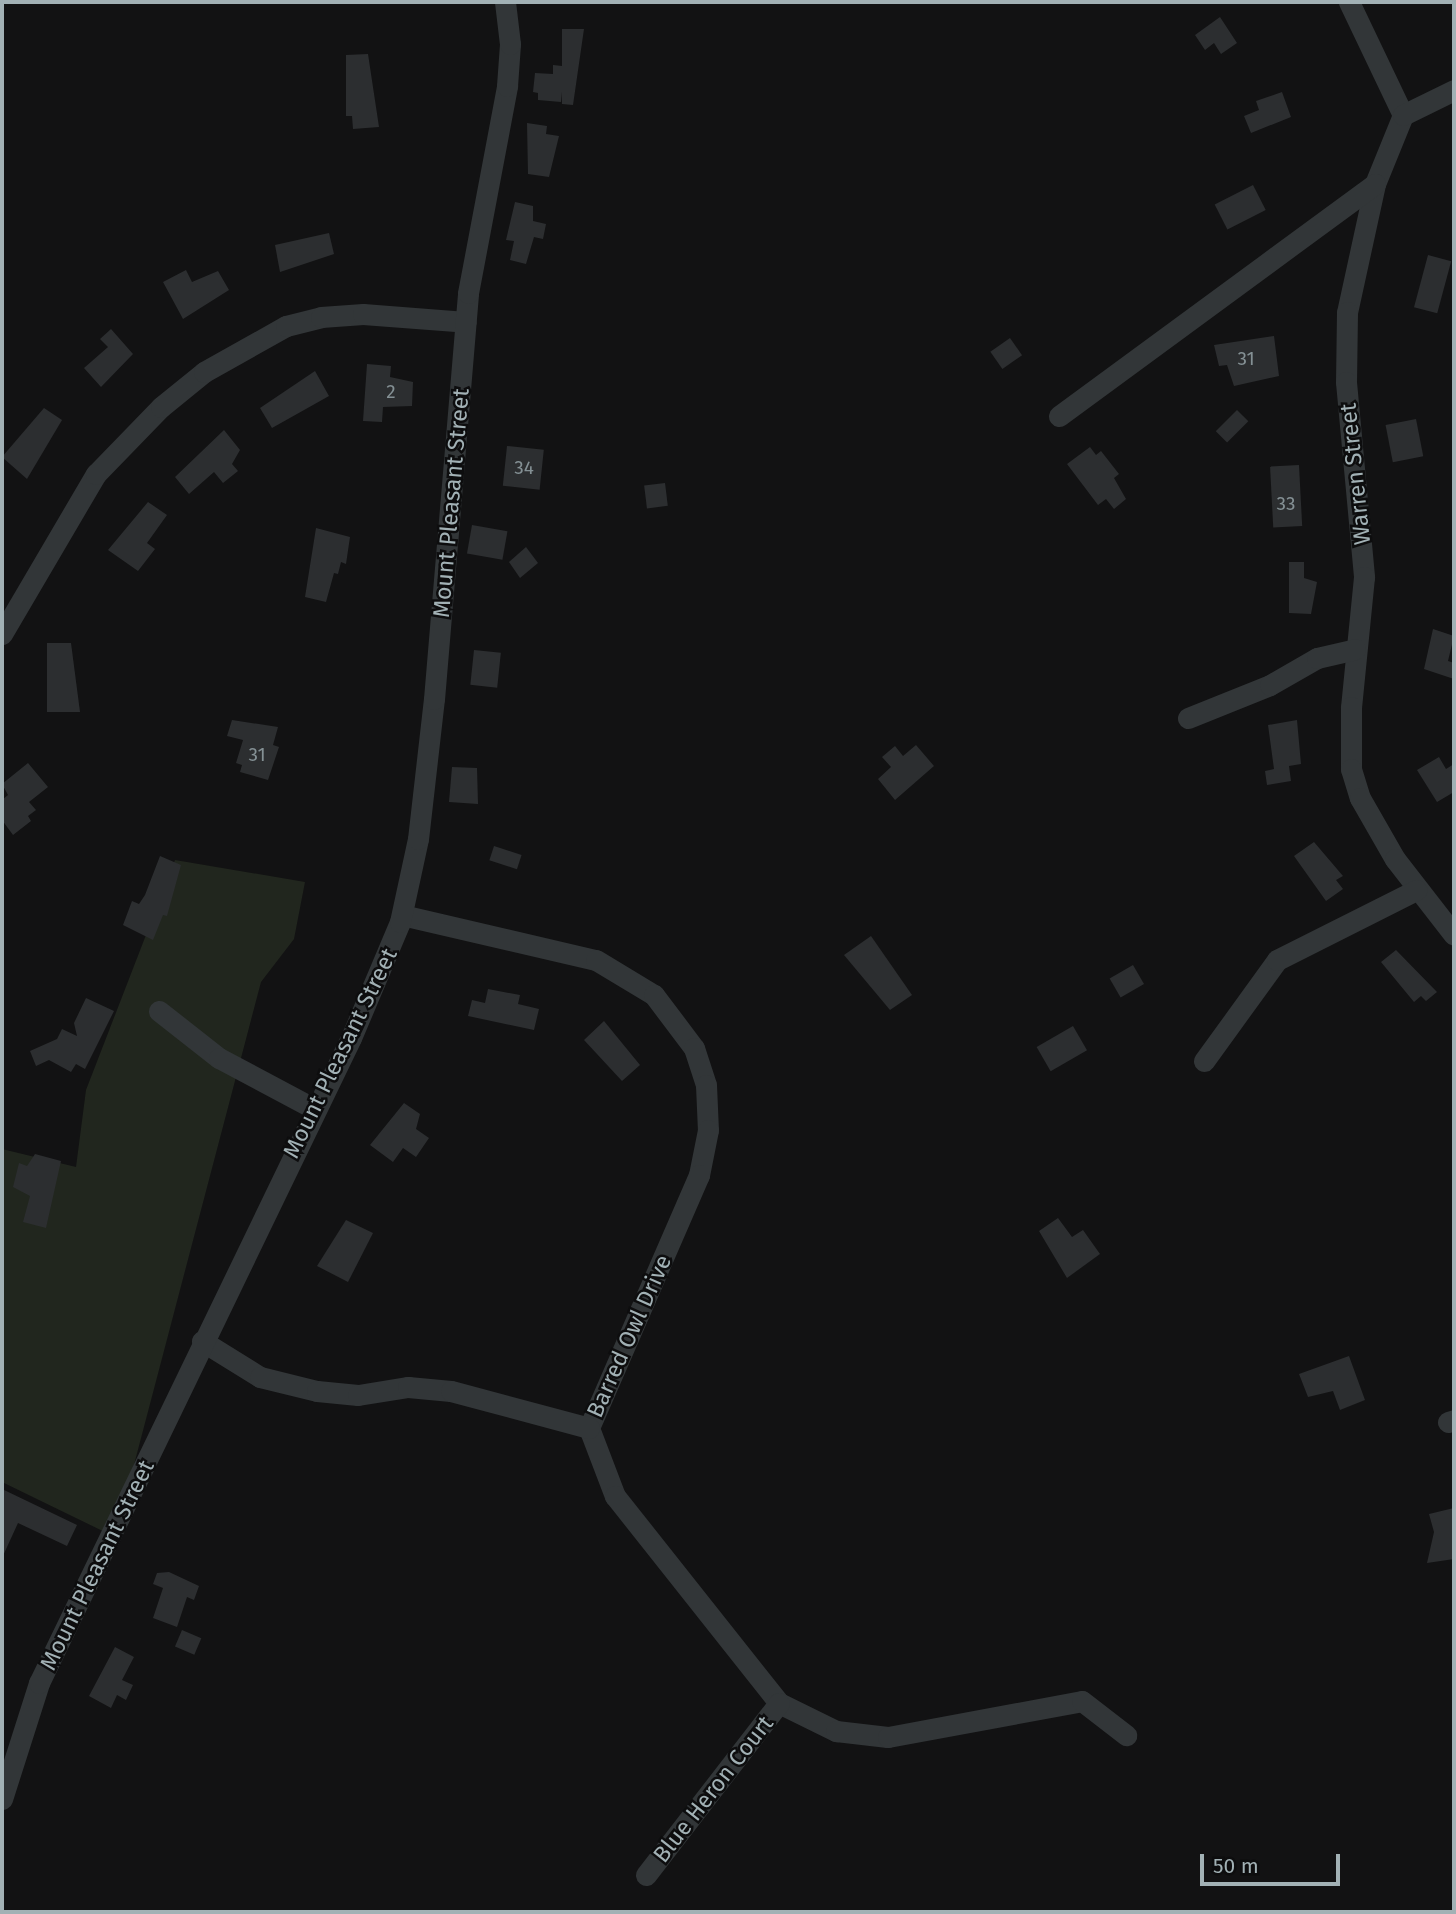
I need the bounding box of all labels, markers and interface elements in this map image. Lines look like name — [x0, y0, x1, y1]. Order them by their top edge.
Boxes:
house number: 31 — [1237, 348, 1255, 370]
house number: 2 — [386, 381, 396, 403]
street label: Mount Pleasant Street — [427, 387, 475, 619]
street label: Warren Street — [1334, 402, 1376, 546]
house number: 34 — [514, 457, 534, 479]
house number: 33 — [1277, 493, 1295, 515]
house number: 31 — [248, 744, 266, 766]
street label: Mount Pleasant Street — [277, 943, 403, 1163]
street label: Barred Owl Drive — [581, 1250, 677, 1422]
street label: Mount Pleasant Street — [34, 1455, 160, 1675]
street label: Blue Heron Court — [647, 1710, 779, 1868]
scale bar — [1204, 1840, 1344, 1884]
text: 50 m — [1213, 1853, 1259, 1879]

